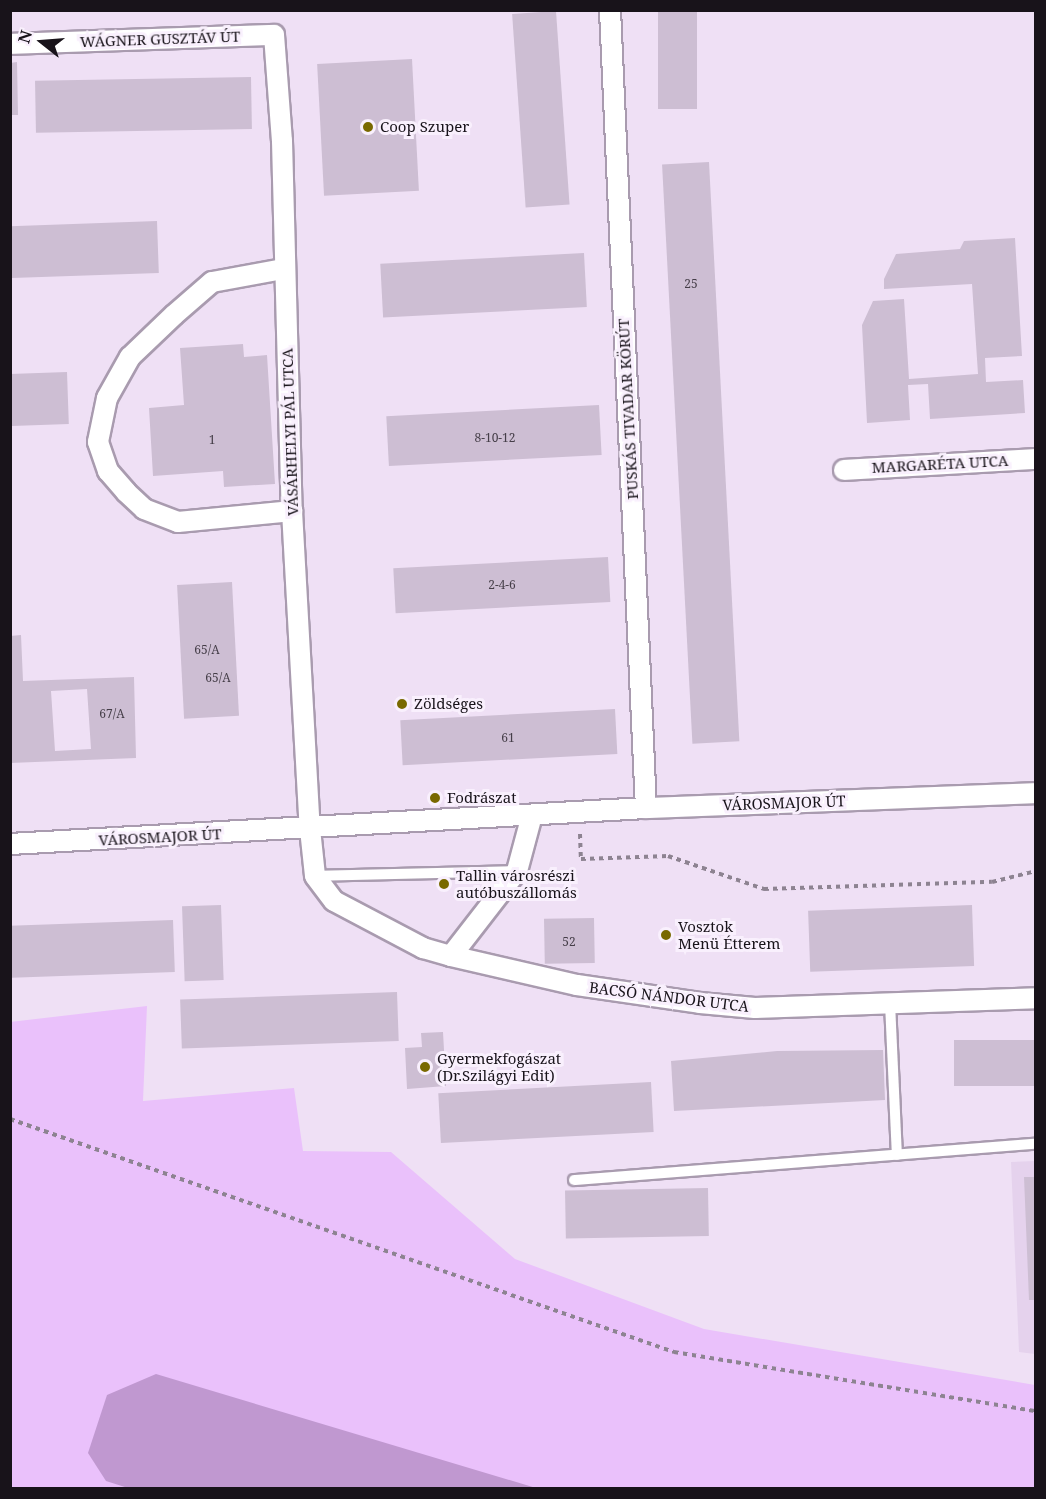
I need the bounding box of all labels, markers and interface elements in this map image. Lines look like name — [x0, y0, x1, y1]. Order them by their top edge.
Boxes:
north arrow — [12, 12, 72, 72]
text: N — [12, 27, 37, 46]
street label: WÁGNER GUSZTÁV ÚT — [80, 27, 240, 51]
place label: Coop Szuper — [380, 118, 469, 136]
marker: Coop Szuper — [361, 120, 375, 134]
house number: 25 — [684, 277, 698, 291]
street label: PUSKÁS TIVADAR KÖRÚT — [614, 318, 642, 500]
street label: VÁSÁRHELYI PÁL UTCA — [278, 348, 302, 516]
house number: 8-10-12 — [475, 431, 515, 445]
house number: 1 — [209, 433, 215, 447]
street label: MARGARÉTA UTCA — [871, 451, 1009, 477]
house number: 2-4-6 — [488, 578, 516, 592]
house number: 65/A — [194, 643, 220, 657]
house number: 65/A — [205, 671, 231, 685]
place label: Zöldséges — [414, 695, 483, 713]
marker: Zöldséges — [395, 697, 409, 711]
house number: 67/A — [99, 707, 125, 721]
house number: 61 — [501, 731, 515, 745]
place label: Fodrászat — [447, 789, 516, 807]
marker: Fodrászat — [428, 791, 442, 805]
street label: VÁROSMAJOR ÚT — [722, 792, 846, 814]
street label: VÁROSMAJOR ÚT — [98, 825, 222, 849]
place label: Tallin városrészi autóbuszállomás — [456, 866, 577, 901]
marker: Tallin városrészi autóbuszállomás — [437, 877, 451, 891]
place label: Vosztok Menü Étterem — [678, 917, 780, 952]
marker: Vosztok Menü Étterem — [659, 928, 673, 942]
house number: 52 — [562, 935, 576, 949]
street label: BACSÓ NÁNDOR UTCA — [588, 978, 750, 1016]
place label: Gyermekfogászat (Dr.Szilágyi Edit) — [437, 1049, 561, 1084]
marker: Gyermekfogászat (Dr.Szilágyi Edit) — [418, 1060, 432, 1074]

